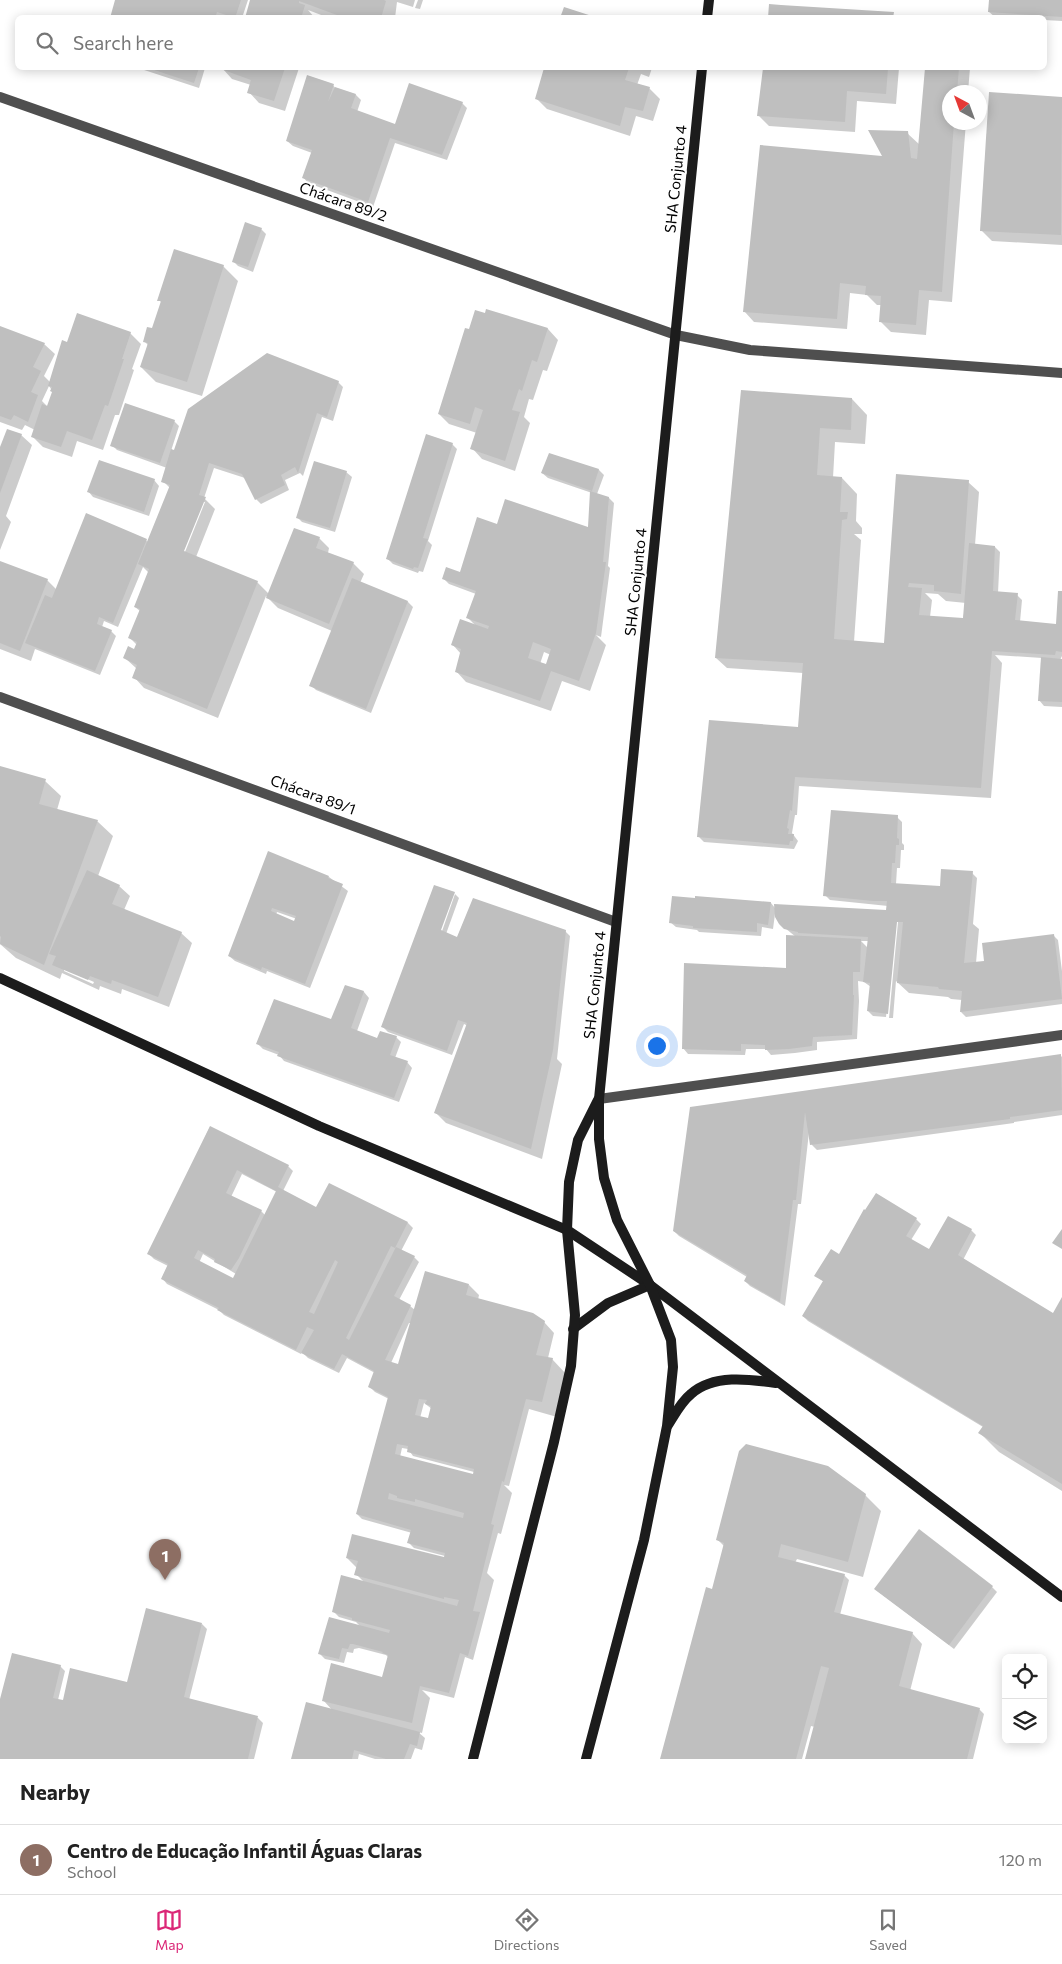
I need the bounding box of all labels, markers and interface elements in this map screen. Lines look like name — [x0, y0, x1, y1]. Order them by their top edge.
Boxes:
search box — [15, 15, 1047, 70]
icon: search — [33, 29, 61, 57]
text: Search here — [73, 31, 173, 54]
north arrow — [942, 85, 987, 130]
street label: SHA Conjunto 4 — [660, 124, 690, 234]
street label: Chácara 89/2 — [297, 178, 389, 224]
street label: SHA Conjunto 4 — [620, 527, 650, 637]
street label: Chácara 89/1 — [268, 770, 358, 818]
street label: SHA Conjunto 4 — [579, 930, 609, 1040]
your location — [644, 1033, 670, 1059]
pin: 1 — [149, 1539, 181, 1580]
map controls — [1002, 1654, 1047, 1744]
button: locate — [1002, 1654, 1047, 1699]
button: layers — [1002, 1699, 1047, 1744]
text: Nearby — [20, 1779, 90, 1804]
text: Centro de Educação Infantil Águas Claras — [67, 1839, 422, 1862]
text: 1 — [32, 1850, 40, 1869]
text: 120 m — [999, 1850, 1042, 1869]
text: School — [67, 1862, 117, 1881]
tab: Map — [155, 1906, 184, 1953]
tab: Directions — [494, 1906, 559, 1953]
tab: Saved — [869, 1906, 907, 1953]

